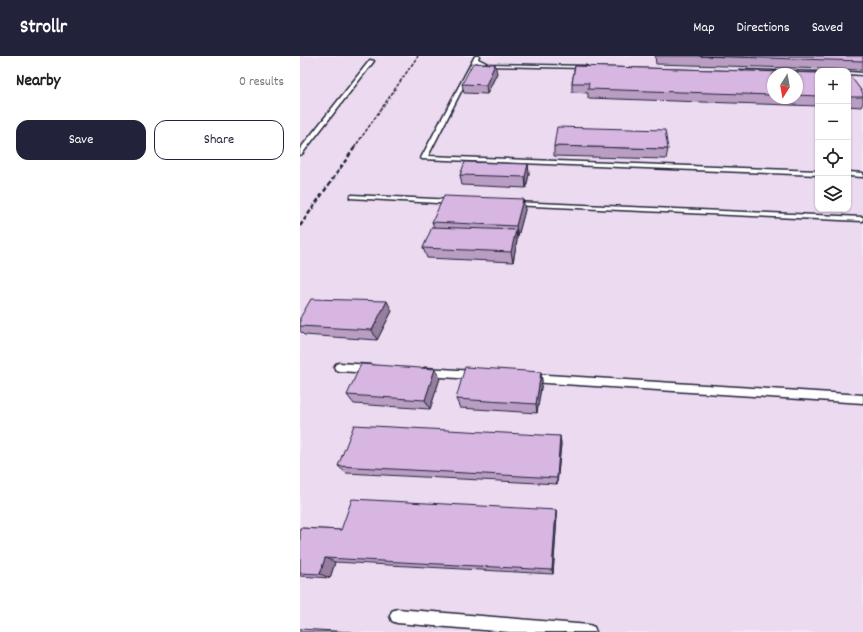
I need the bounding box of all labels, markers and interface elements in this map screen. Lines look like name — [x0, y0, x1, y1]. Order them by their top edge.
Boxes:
text: Strollr — [20, 15, 67, 42]
text: Map — [693, 18, 715, 38]
text: Directions — [737, 18, 790, 38]
text: Saved — [812, 18, 843, 38]
north arrow — [767, 68, 803, 104]
map controls — [815, 68, 851, 212]
button: + — [815, 68, 851, 104]
text: Nearby — [16, 70, 60, 94]
text: 0 results — [239, 73, 284, 92]
button: − — [815, 104, 851, 140]
button: Save — [16, 120, 146, 160]
button: Share — [154, 120, 284, 160]
button: locate — [815, 140, 851, 176]
button: layers — [815, 176, 851, 212]

